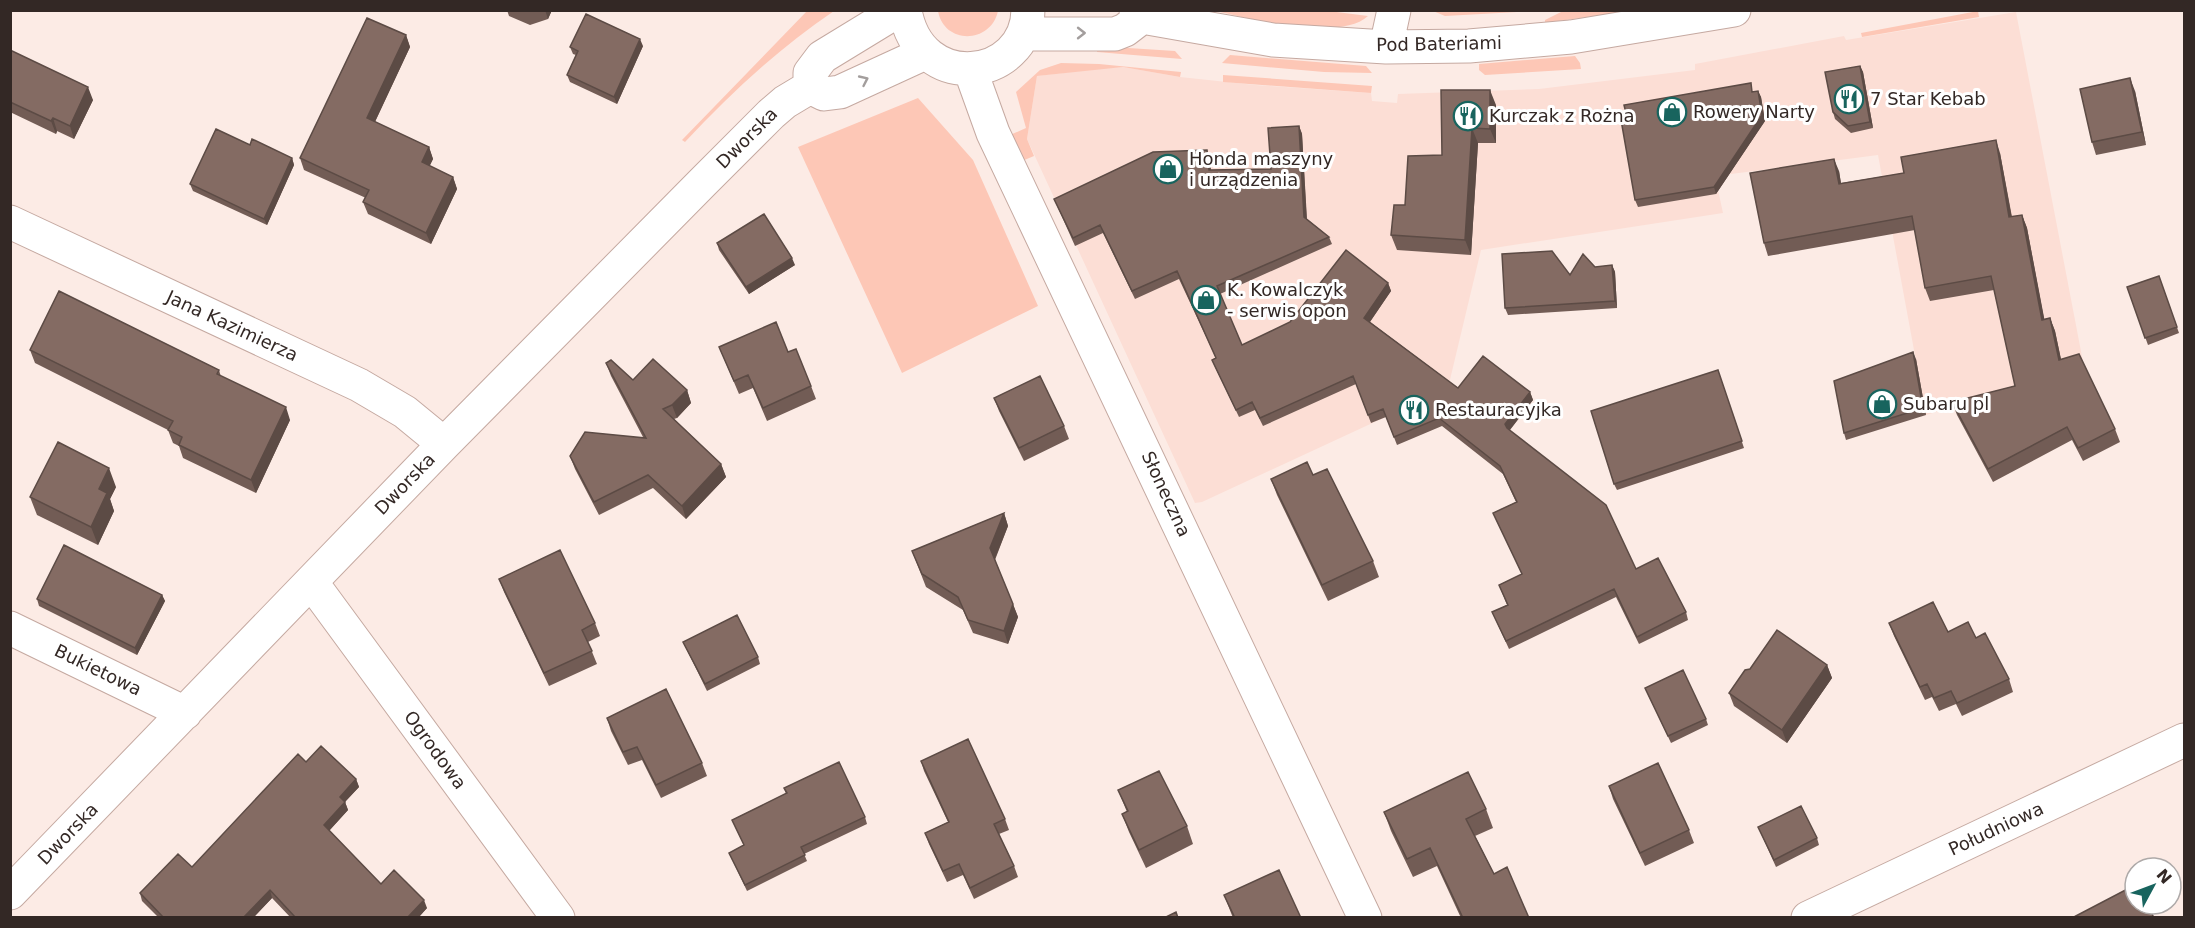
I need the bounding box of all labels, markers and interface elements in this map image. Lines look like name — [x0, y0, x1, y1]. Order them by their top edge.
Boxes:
one-way arrow — [1077, 27, 1086, 39]
street label: Pod Bateriami — [1376, 32, 1502, 55]
one-way arrow — [858, 75, 869, 87]
restaurant icon: 7 Star Kebab — [1833, 83, 1865, 115]
place label: 7 Star Kebab — [1870, 88, 1986, 109]
shop icon: Rowery Narty — [1656, 96, 1688, 128]
restaurant icon: Kurczak z Rożna — [1452, 100, 1484, 132]
place label: Rowery Narty — [1693, 101, 1815, 122]
street label: Dworska — [712, 103, 781, 172]
place label: Kurczak z Rożna — [1489, 105, 1635, 126]
place label: Honda maszyny i urządzenia — [1189, 148, 1334, 190]
shop icon: Honda maszyny i urządzenia — [1152, 153, 1184, 185]
place label: K. Kowalczyk - serwis opon — [1227, 279, 1347, 321]
shop icon: K. Kowalczyk - serwis opon — [1190, 284, 1222, 316]
street label: Jana Kazimierza — [162, 285, 301, 365]
shop icon: Subaru pl — [1866, 388, 1898, 420]
place label: Subaru pl — [1903, 393, 1989, 414]
restaurant icon: Restauracyjka — [1398, 394, 1430, 426]
place label: Restauracyjka — [1435, 399, 1562, 420]
street label: Dworska — [370, 448, 439, 519]
street label: Słoneczna — [1138, 448, 1195, 540]
street label: Bukietowa — [51, 639, 145, 700]
street label: Ogrodowa — [400, 706, 471, 793]
street label: Południowa — [1945, 797, 2047, 860]
street label: Dworska — [33, 798, 102, 869]
north arrow — [2123, 856, 2183, 916]
text: N — [2152, 865, 2176, 888]

